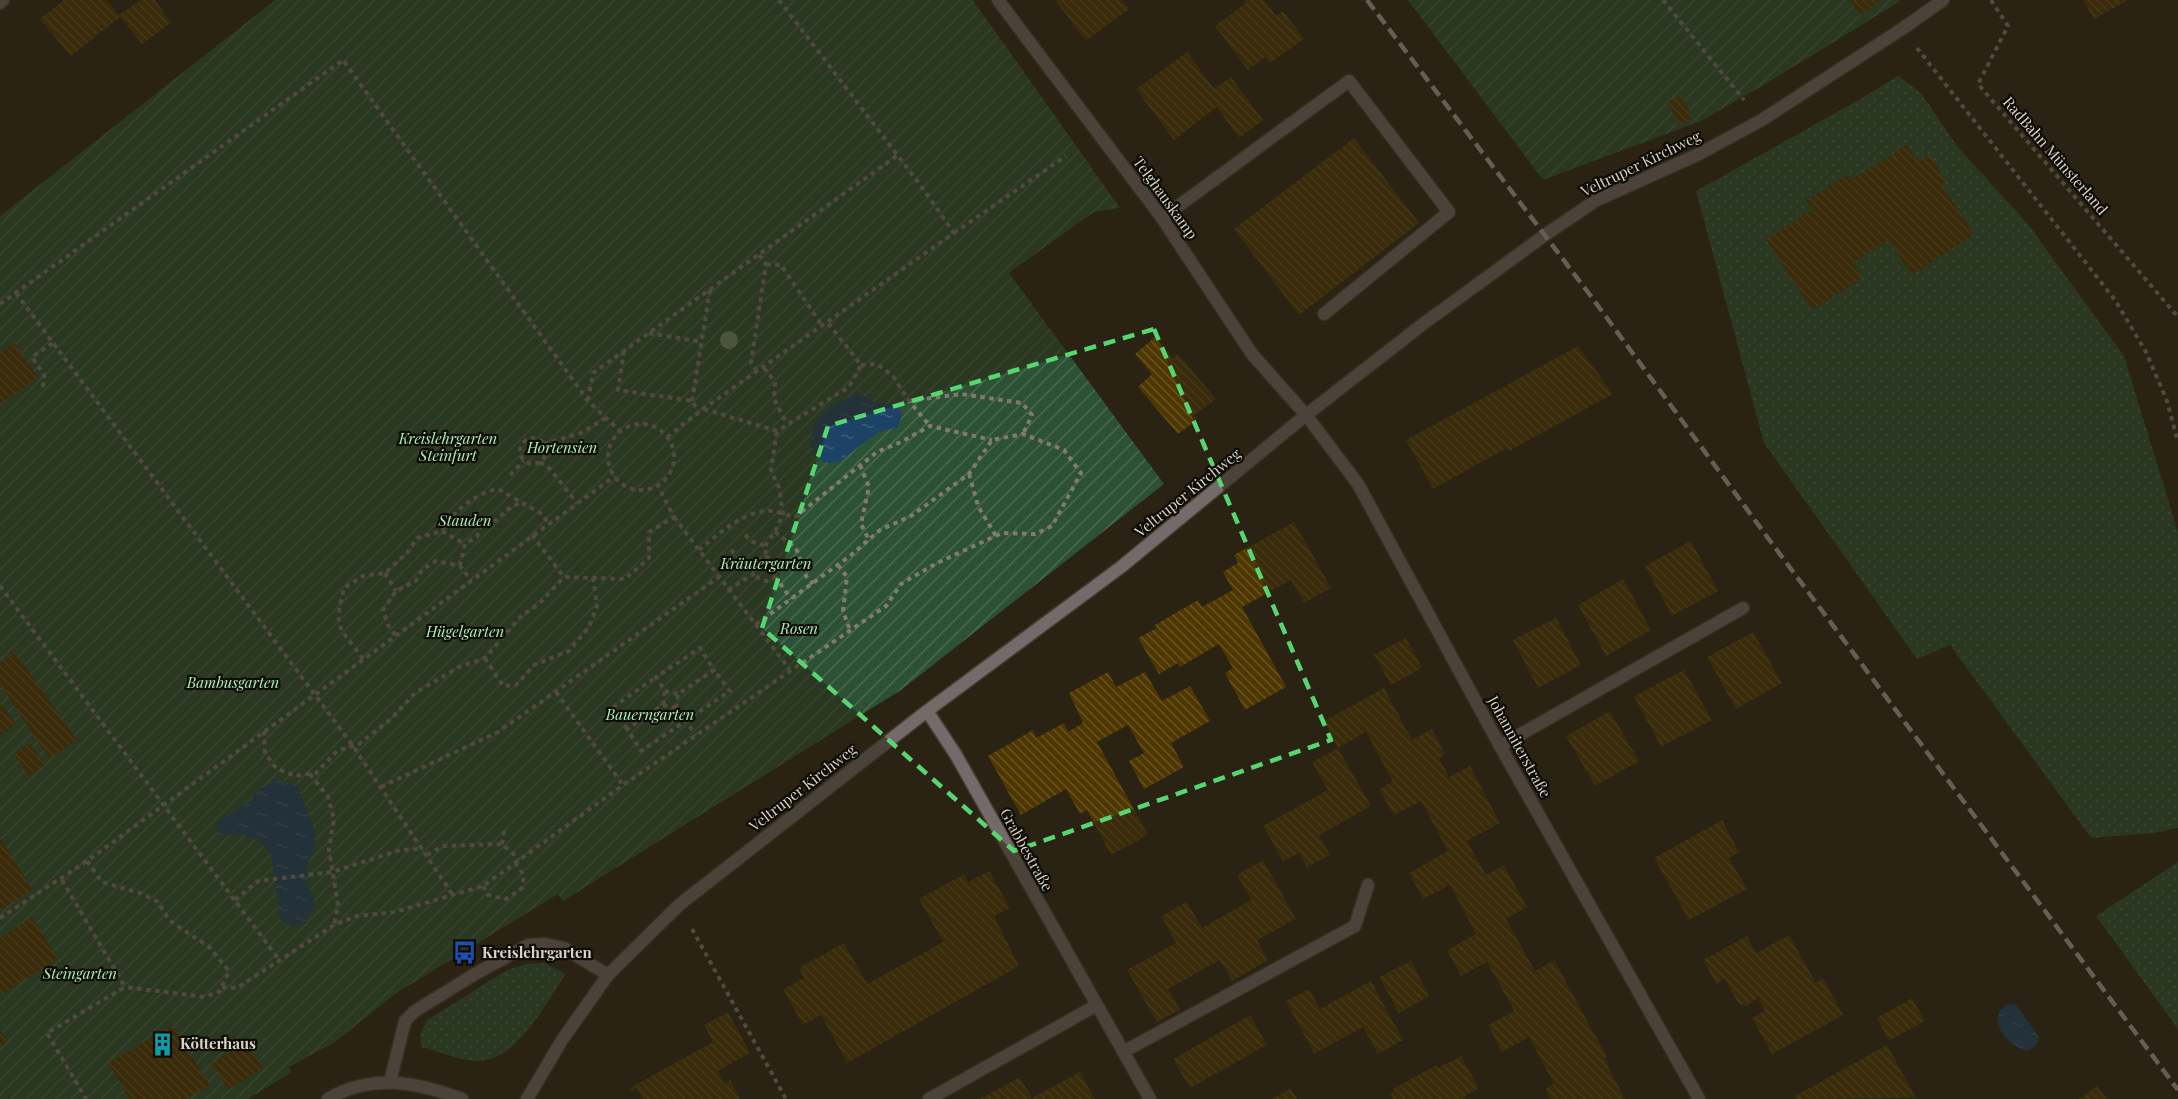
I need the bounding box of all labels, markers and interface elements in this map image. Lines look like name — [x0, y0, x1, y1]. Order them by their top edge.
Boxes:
street label: RadBahn Münsterland — [1999, 92, 2113, 219]
street label: Veltruper Kirchweg — [1576, 125, 1704, 201]
street label: Telghauskamp — [1129, 152, 1203, 243]
park label: Kreislehrgarten Steinfurt — [398, 428, 497, 465]
park label: Hortensien — [526, 437, 597, 457]
street label: Veltruper Kirchweg — [1129, 443, 1245, 542]
park label: Stauden — [438, 510, 491, 530]
park label: Kräutergarten — [720, 553, 811, 573]
park label: Rosen — [779, 618, 818, 638]
park label: Hügelgarten — [425, 621, 504, 641]
park label: Bambusgarten — [186, 672, 279, 692]
street label: Johanniterstraße — [1483, 691, 1556, 801]
park label: Bauerngarten — [605, 704, 694, 724]
street label: Veltruper Kirchweg — [744, 739, 860, 836]
street label: Grabbestraße — [996, 805, 1058, 894]
bus stop icon: Kreislehrgarten — [451, 940, 477, 966]
place label: Kreislehrgarten — [482, 942, 593, 962]
park label: Steingarten — [42, 963, 117, 983]
building icon: Kötterhaus — [149, 1031, 175, 1057]
place label: Kötterhaus — [180, 1033, 256, 1053]

